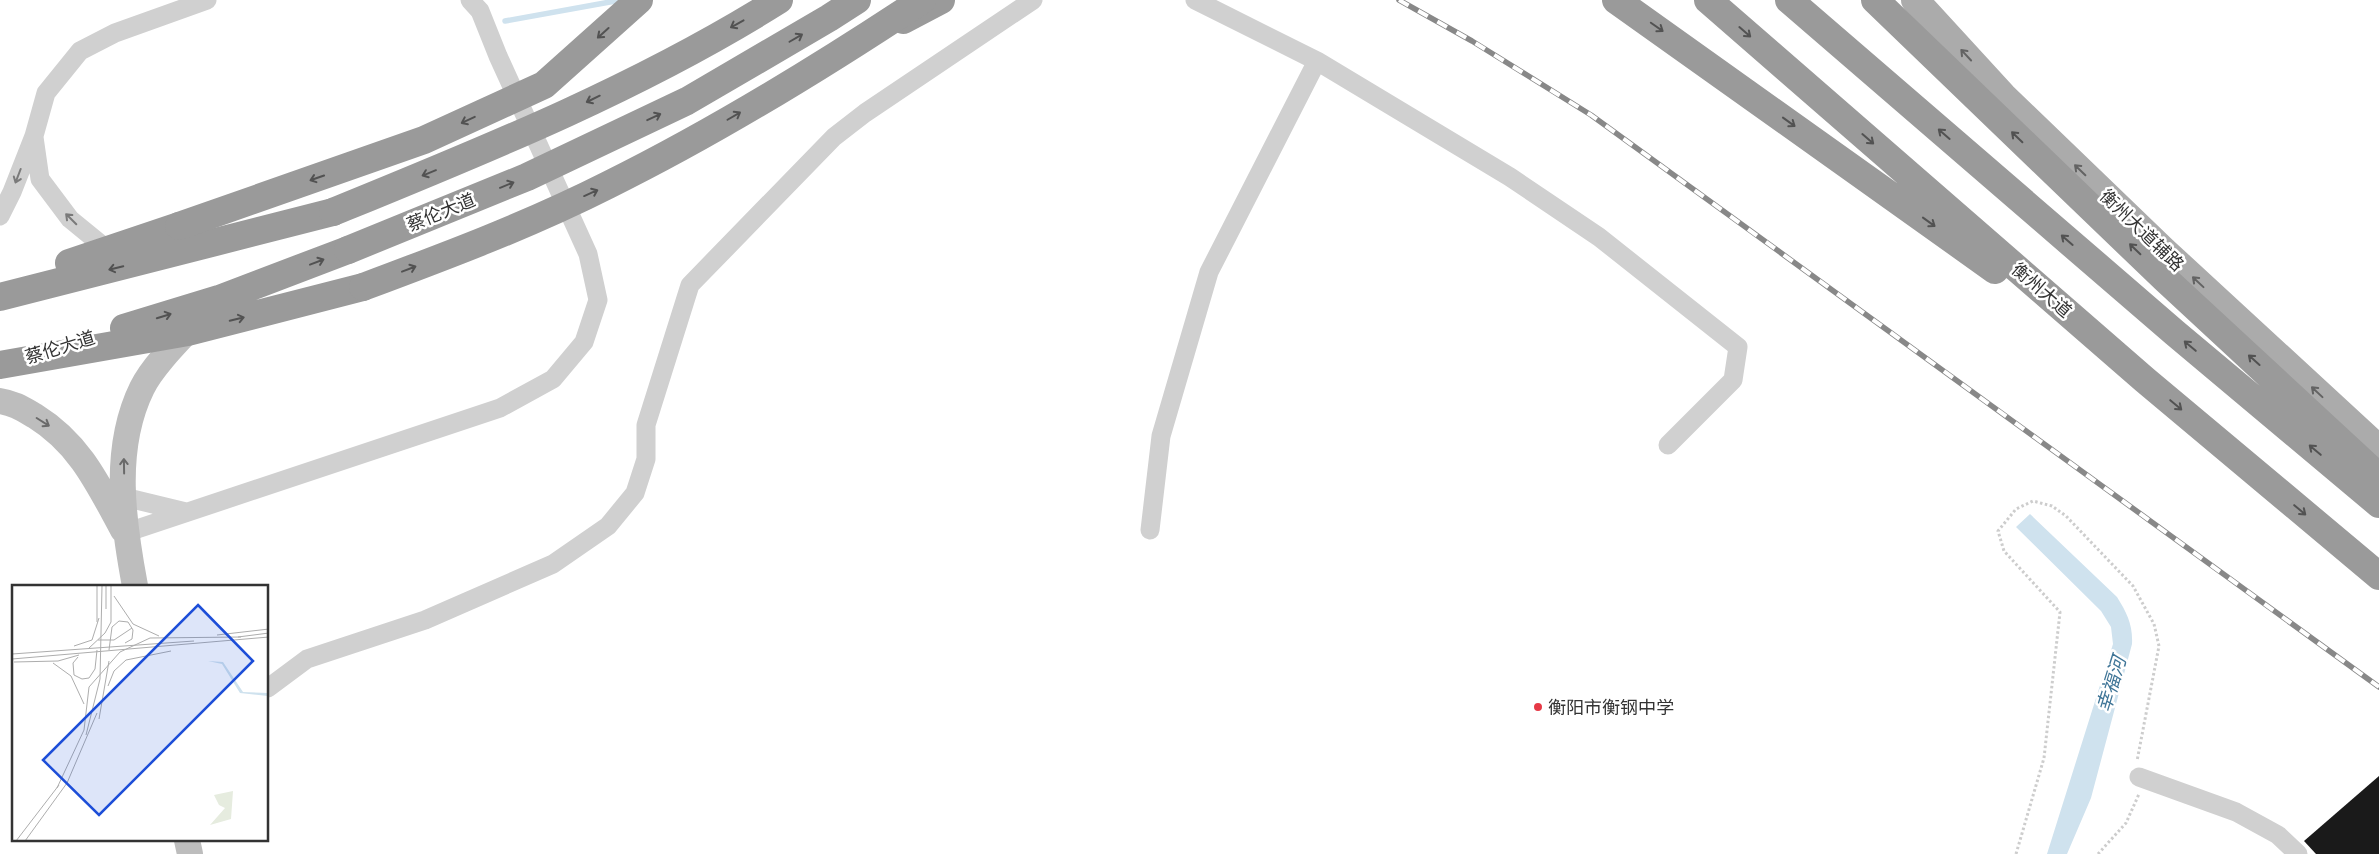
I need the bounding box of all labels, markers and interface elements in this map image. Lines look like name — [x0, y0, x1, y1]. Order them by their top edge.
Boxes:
one-way arrow — [730, 20, 744, 30]
one-way arrow — [1650, 22, 1664, 32]
one-way arrow — [1738, 26, 1751, 37]
one-way arrow — [597, 27, 610, 38]
one-way arrow — [788, 32, 803, 42]
one-way arrow — [1960, 49, 1972, 61]
one-way arrow — [585, 95, 600, 105]
one-way arrow — [726, 111, 741, 121]
one-way arrow — [646, 112, 661, 121]
one-way arrow — [461, 116, 476, 125]
one-way arrow — [1782, 116, 1795, 127]
one-way arrow — [1938, 129, 1951, 140]
one-way arrow — [2011, 131, 2024, 143]
one-way arrow — [1861, 133, 1874, 144]
one-way arrow — [2074, 164, 2086, 176]
one-way arrow — [13, 168, 23, 183]
one-way arrow — [421, 170, 436, 179]
one-way arrow — [309, 174, 325, 183]
one-way arrow — [499, 180, 514, 189]
street label: 衡州大道辅路 — [2095, 184, 2189, 276]
one-way arrow — [583, 187, 598, 197]
street label: 蔡伦大道 — [403, 188, 479, 236]
one-way arrow — [65, 212, 77, 225]
one-way arrow — [1922, 217, 1936, 227]
one-way arrow — [2060, 234, 2073, 246]
one-way arrow — [2129, 244, 2141, 256]
one-way arrow — [309, 256, 324, 266]
street label: 衡州大道 — [2007, 258, 2077, 322]
one-way arrow — [108, 264, 124, 273]
one-way arrow — [401, 264, 416, 274]
one-way arrow — [2191, 277, 2204, 288]
one-way arrow — [156, 310, 172, 320]
one-way arrow — [228, 314, 244, 323]
street label: 蔡伦大道 — [22, 325, 98, 369]
one-way arrow — [2184, 341, 2197, 352]
one-way arrow — [2248, 354, 2260, 366]
one-way arrow — [2311, 386, 2324, 398]
one-way arrow — [2169, 400, 2182, 411]
one-way arrow — [36, 417, 50, 427]
one-way arrow — [2308, 445, 2321, 456]
one-way arrow — [119, 459, 128, 475]
one-way arrow — [2294, 504, 2307, 515]
inset map — [12, 585, 269, 842]
water label: 幸福河 — [2091, 649, 2132, 715]
place label: 衡阳市衡钢中学 — [1548, 696, 1674, 719]
marker: 衡阳市衡钢中学 — [1532, 701, 1544, 713]

